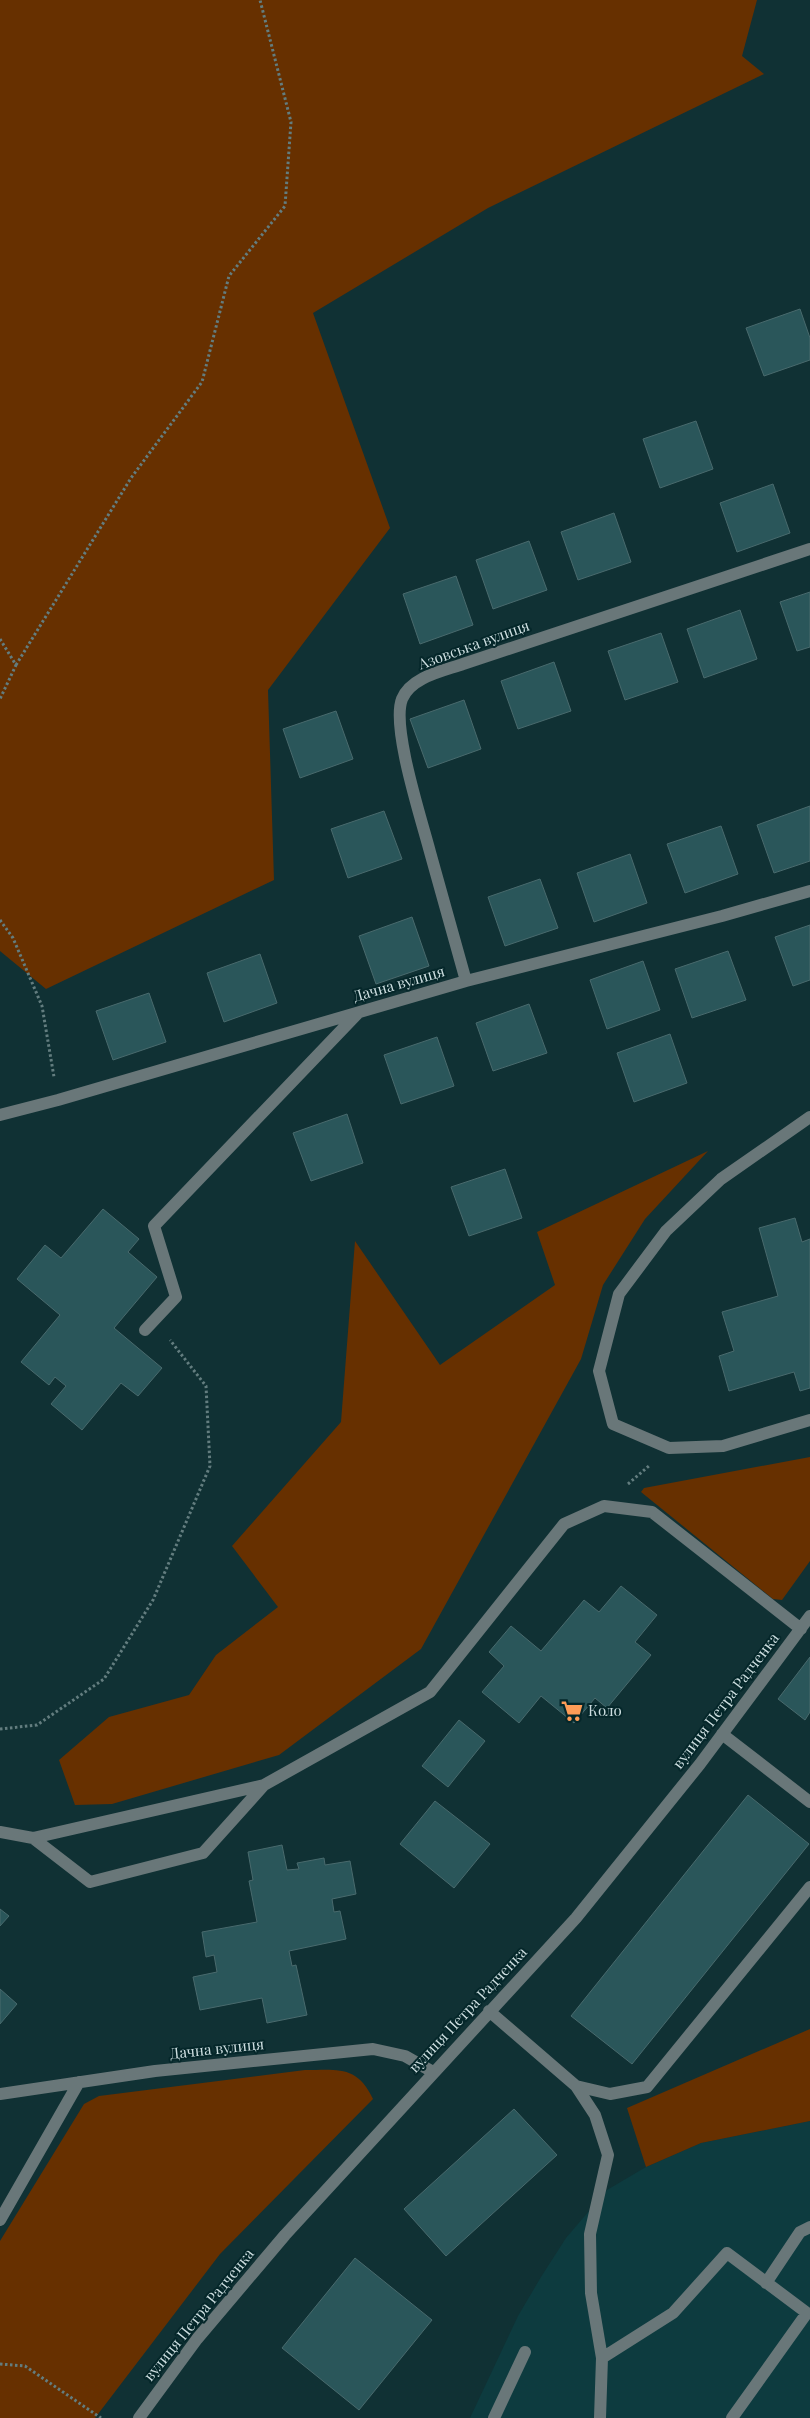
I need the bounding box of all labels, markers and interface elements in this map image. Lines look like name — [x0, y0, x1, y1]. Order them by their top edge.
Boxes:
street label: Азовська вулиця — [414, 615, 532, 674]
street label: Дачна вулиця — [351, 960, 447, 1006]
street label: вулиця Петра Радченка — [668, 1628, 783, 1772]
supermarket icon: Коло — [559, 1698, 585, 1724]
place label: Коло — [588, 1700, 622, 1720]
street label: вулиця Петра Радченка — [404, 1942, 531, 2076]
street label: Дачна вулиця — [169, 2033, 265, 2063]
street label: вулиця Петра Радченка — [139, 2244, 258, 2385]

